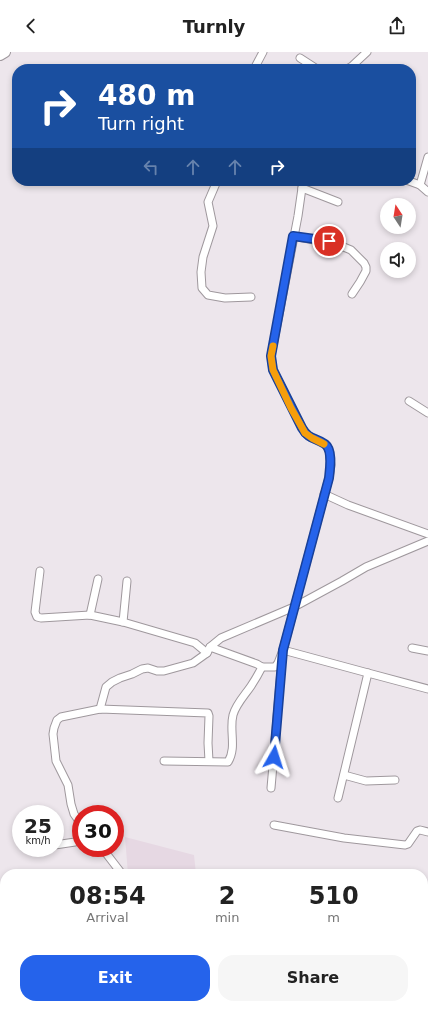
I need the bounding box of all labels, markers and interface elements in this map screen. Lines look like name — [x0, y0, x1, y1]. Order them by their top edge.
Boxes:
icon: back — [20, 15, 42, 37]
icon: share — [386, 15, 408, 37]
text: Turnly — [183, 16, 245, 37]
text: 480 m — [98, 79, 195, 112]
icon: right — [32, 80, 84, 132]
text: Turn right — [98, 113, 184, 134]
icon: left — [140, 156, 162, 178]
icon: ahead — [182, 156, 204, 178]
icon: ahead — [224, 156, 246, 178]
icon: right — [266, 156, 288, 178]
north arrow — [380, 198, 416, 234]
map controls — [380, 198, 416, 278]
pin — [312, 224, 346, 258]
icon: arrive — [318, 230, 340, 252]
button: sound — [380, 242, 416, 278]
position arrow — [253, 736, 295, 778]
speed limit sign: 30 — [72, 805, 124, 857]
text: 25 — [24, 814, 52, 838]
text: km/h — [25, 835, 51, 846]
text: 08:54 — [69, 882, 146, 910]
text: 2 — [219, 882, 235, 910]
text: 510 — [309, 882, 359, 910]
text: Arrival — [86, 910, 129, 925]
text: min — [215, 910, 239, 925]
text: m — [327, 910, 340, 925]
button: Exit — [20, 955, 210, 1001]
button: Share — [218, 955, 408, 1001]

